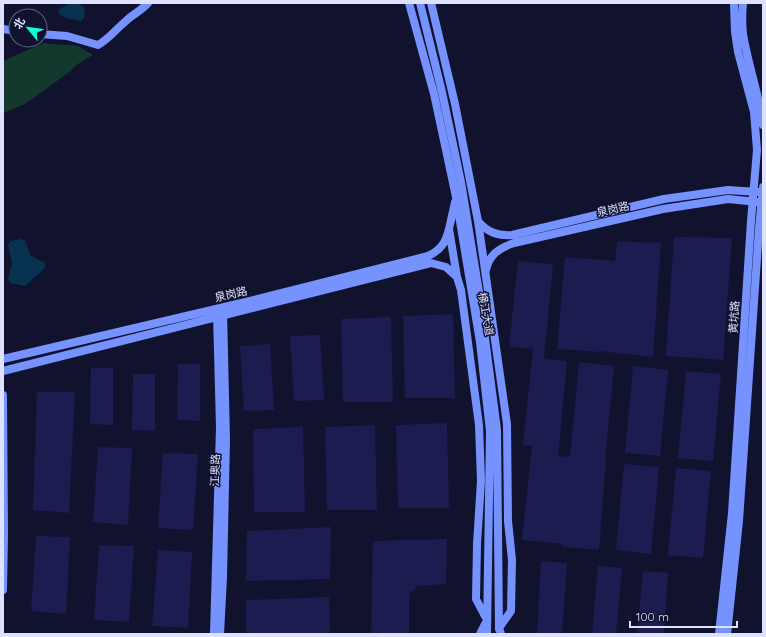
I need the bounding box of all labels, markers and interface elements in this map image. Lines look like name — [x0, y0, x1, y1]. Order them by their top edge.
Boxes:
north arrow — [8, 8, 48, 48]
text: 北 — [10, 15, 28, 31]
street label: 泉岗路 — [595, 198, 631, 220]
street label: 泉岗路 — [213, 283, 249, 305]
street label: 横江大道 — [475, 291, 497, 337]
street label: 黄坑路 — [726, 300, 742, 334]
street label: 江奥路 — [207, 453, 223, 487]
scale bar — [630, 603, 737, 629]
text: 100 m — [636, 609, 669, 624]

